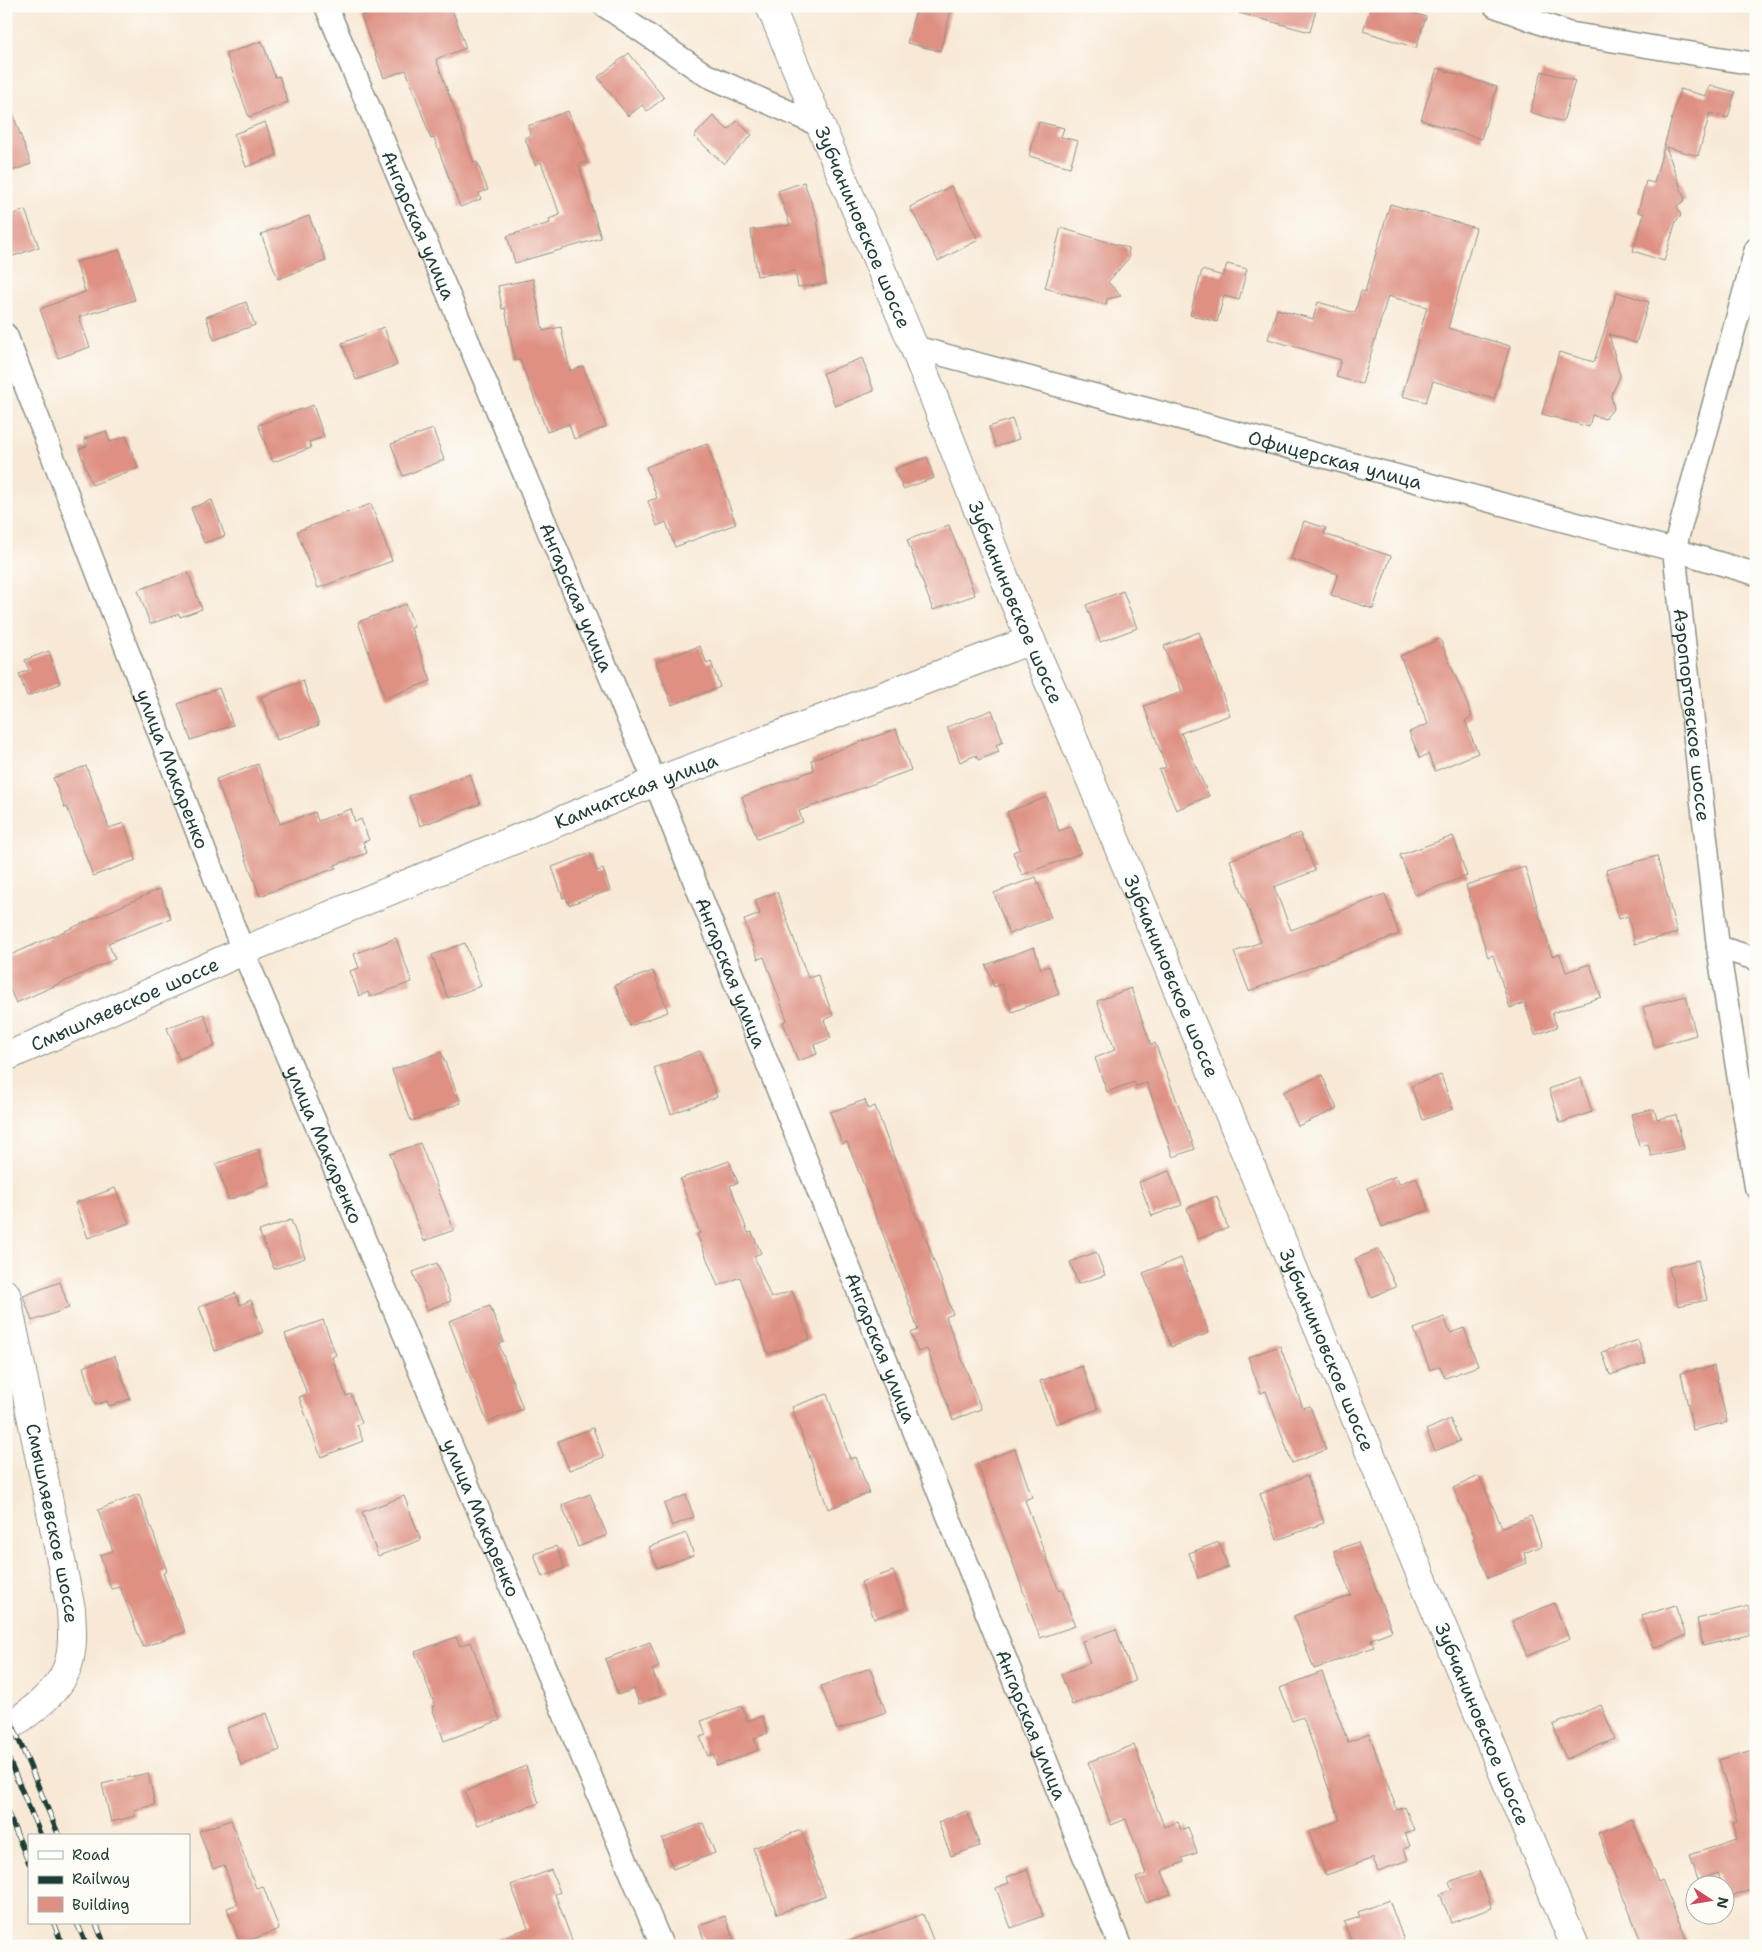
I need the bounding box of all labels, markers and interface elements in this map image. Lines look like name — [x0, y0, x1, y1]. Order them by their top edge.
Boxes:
street label: Зубчаниновское шоссе — [809, 122, 917, 332]
street label: Ангарская улица — [376, 147, 461, 304]
street label: Офицерская улица — [1245, 425, 1425, 495]
street label: Зубчаниновское шоссе — [963, 497, 1069, 708]
street label: Ангарская улица — [533, 519, 619, 676]
street label: Аэропортовское шоссе — [1668, 607, 1716, 823]
street label: улица Макаренко — [130, 686, 215, 853]
street label: Камчатская улица — [551, 747, 721, 835]
street label: Зубчаниновское шоссе — [1118, 871, 1225, 1081]
street label: Ангарская улица — [689, 894, 772, 1052]
street label: Смышляевское шоссе — [27, 951, 223, 1057]
street label: улица Макаренко — [280, 1062, 368, 1228]
street label: Зубчаниновское шоссе — [1274, 1245, 1380, 1455]
street label: Ангарская улица — [839, 1269, 922, 1427]
street label: Смышляевское шоссе — [20, 1421, 84, 1624]
street label: улица Макаренко — [437, 1435, 526, 1601]
street label: Зубчаниновское шоссе — [1429, 1619, 1535, 1829]
street label: Ангарская улица — [990, 1646, 1072, 1804]
legend — [28, 1834, 190, 1924]
text: Road — [72, 1845, 110, 1865]
text: Railway — [72, 1869, 130, 1889]
north arrow — [1684, 1874, 1734, 1924]
text: Building — [72, 1895, 129, 1915]
text: N — [1713, 1895, 1733, 1910]

